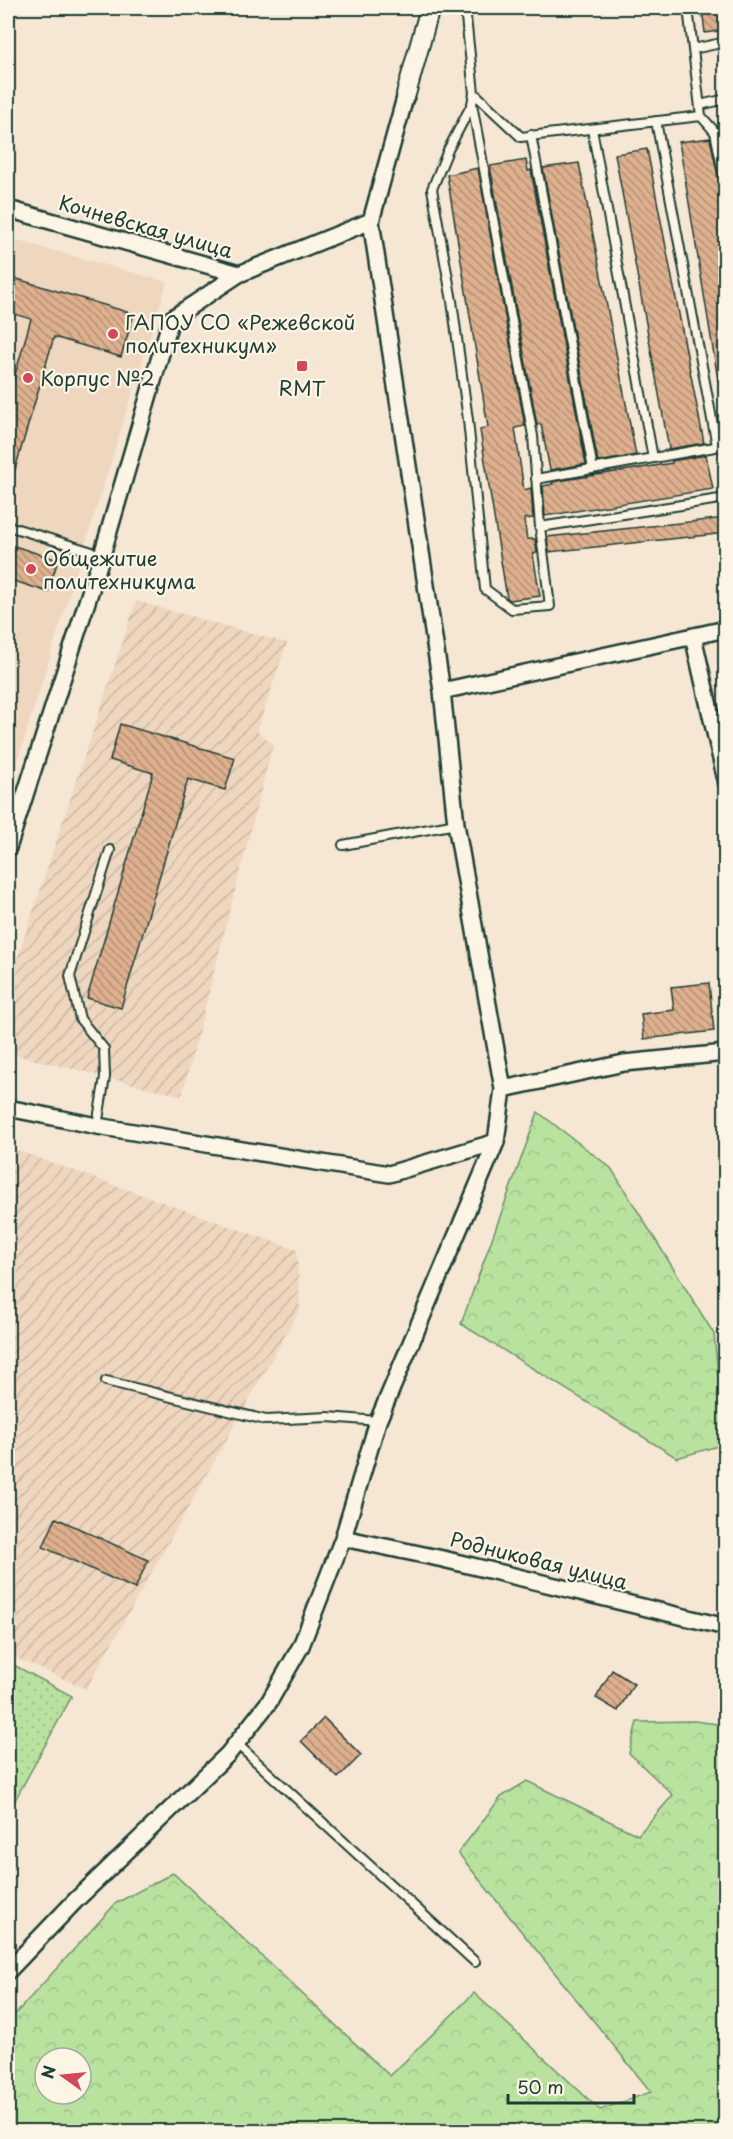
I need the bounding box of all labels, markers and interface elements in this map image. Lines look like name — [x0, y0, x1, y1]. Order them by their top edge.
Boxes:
street label: Кочневская улица — [56, 187, 237, 265]
place label: ГАПОУ СО «Режевской политехникум» — [125, 307, 356, 360]
marker: ГАПОУ СО «Режевской политехникум» — [106, 327, 120, 341]
marker: RMT — [295, 359, 309, 373]
place label: Корпус №2 — [40, 363, 155, 393]
marker: Корпус №2 — [21, 371, 35, 385]
place label: RMT — [278, 373, 326, 403]
place label: Общежитие политехникума — [43, 543, 196, 596]
marker: Общежитие политехникума — [24, 562, 38, 576]
street label: Родниковая улица — [447, 1523, 631, 1597]
north arrow — [33, 2046, 93, 2106]
text: N — [34, 2063, 61, 2081]
scale bar — [508, 2067, 634, 2105]
text: 50 m — [517, 2073, 564, 2100]

